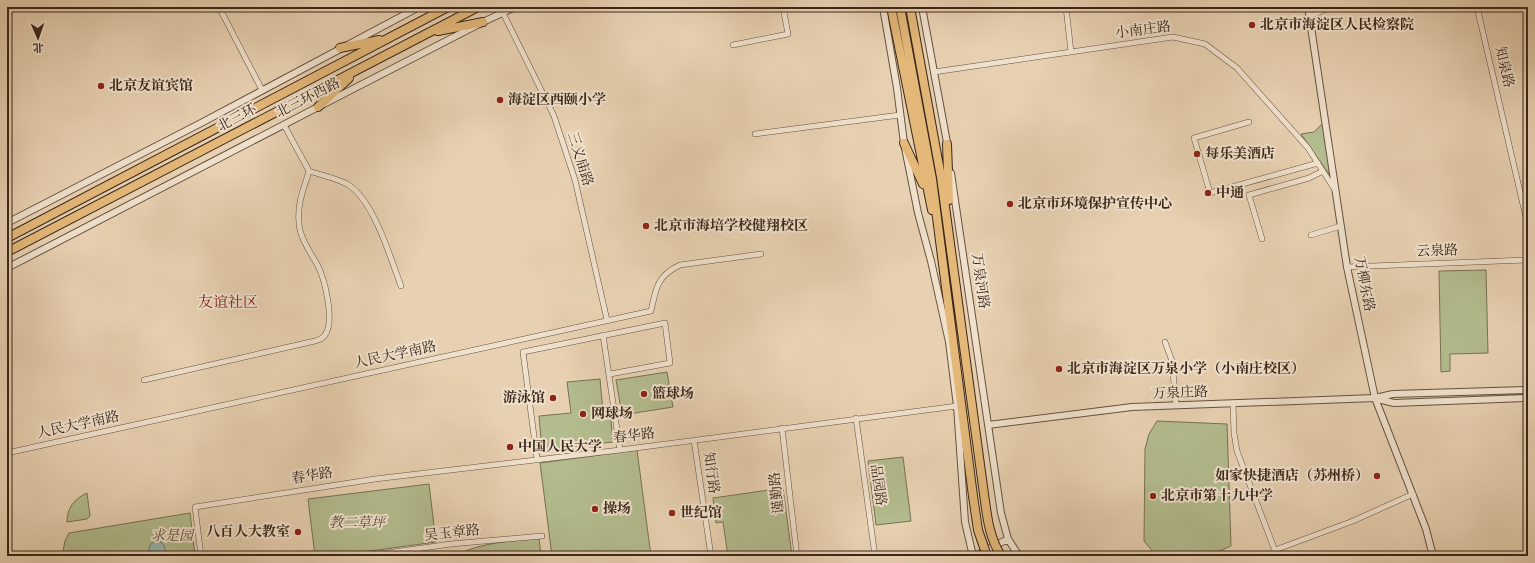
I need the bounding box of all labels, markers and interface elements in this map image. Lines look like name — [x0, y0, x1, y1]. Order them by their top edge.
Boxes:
place label: 北京市海淀区人民检察院 — [1260, 16, 1414, 34]
north arrow — [18, 18, 58, 58]
street label: 小南庄路 — [1114, 18, 1172, 42]
marker: 北京市海淀区人民检察院 — [1247, 20, 1257, 30]
text: 北 — [33, 40, 44, 54]
street label: 知泉路 — [1491, 45, 1517, 89]
street label: 北三环西路 — [273, 74, 343, 122]
place label: 北京友谊宾馆 — [109, 77, 193, 95]
marker: 北京友谊宾馆 — [96, 81, 106, 91]
place label: 海淀区西颐小学 — [508, 91, 606, 109]
marker: 海淀区西颐小学 — [495, 95, 505, 105]
street label: 北三环 — [214, 100, 260, 136]
street label: 三义庙路 — [563, 130, 597, 188]
place label: 每乐美酒店 — [1205, 145, 1275, 163]
marker: 每乐美酒店 — [1192, 149, 1202, 159]
place label: 中通 — [1216, 184, 1244, 202]
marker: 中通 — [1203, 188, 1213, 198]
place label: 北京市环境保护宣传中心 — [1018, 195, 1172, 213]
marker: 北京市环境保护宣传中心 — [1005, 199, 1015, 209]
place label: 北京市海培学校健翔校区 — [654, 217, 808, 235]
marker: 北京市海培学校健翔校区 — [641, 221, 651, 231]
street label: 云泉路 — [1416, 241, 1458, 261]
street label: 万泉河路 — [967, 252, 993, 310]
street label: 万柳东路 — [1350, 255, 1378, 313]
district label: 友谊社区 — [198, 293, 258, 312]
street label: 人民大学南路 — [352, 337, 438, 373]
place label: 北京市海淀区万泉小学（小南庄校区） — [1067, 360, 1305, 378]
marker: 北京市海淀区万泉小学（小南庄校区） — [1054, 364, 1064, 374]
street label: 万泉庄路 — [1152, 383, 1208, 403]
place label: 篮球场 — [652, 385, 694, 403]
place label: 游泳馆 — [503, 389, 545, 407]
marker: 篮球场 — [639, 389, 649, 399]
marker: 游泳馆 — [548, 393, 558, 403]
place label: 网球场 — [591, 405, 633, 423]
street label: 人民大学南路 — [35, 407, 121, 443]
marker: 网球场 — [578, 409, 588, 419]
street label: 春华路 — [612, 425, 656, 447]
place label: 中国人民大学 — [518, 438, 602, 456]
marker: 中国人民大学 — [505, 442, 515, 452]
street label: 知行路 — [699, 451, 723, 495]
street label: 品园路 — [866, 463, 890, 507]
street label: 春华路 — [290, 464, 334, 488]
place label: 如家快捷酒店（苏州桥） — [1215, 467, 1369, 485]
street label: 谨勤路 — [766, 471, 788, 515]
marker: 如家快捷酒店（苏州桥） — [1372, 471, 1382, 481]
place label: 北京市第十九中学 — [1161, 487, 1273, 505]
marker: 北京市第十九中学 — [1148, 491, 1158, 501]
place label: 操场 — [603, 500, 631, 518]
marker: 操场 — [590, 504, 600, 514]
place label: 世纪馆 — [680, 504, 722, 522]
marker: 世纪馆 — [667, 508, 677, 518]
park label: 教二草坪 — [329, 514, 387, 532]
street label: 吴玉章路 — [423, 521, 481, 545]
place label: 八百人大教室 — [206, 523, 290, 541]
park label: 求是园 — [151, 527, 195, 545]
marker: 八百人大教室 — [293, 527, 303, 537]

